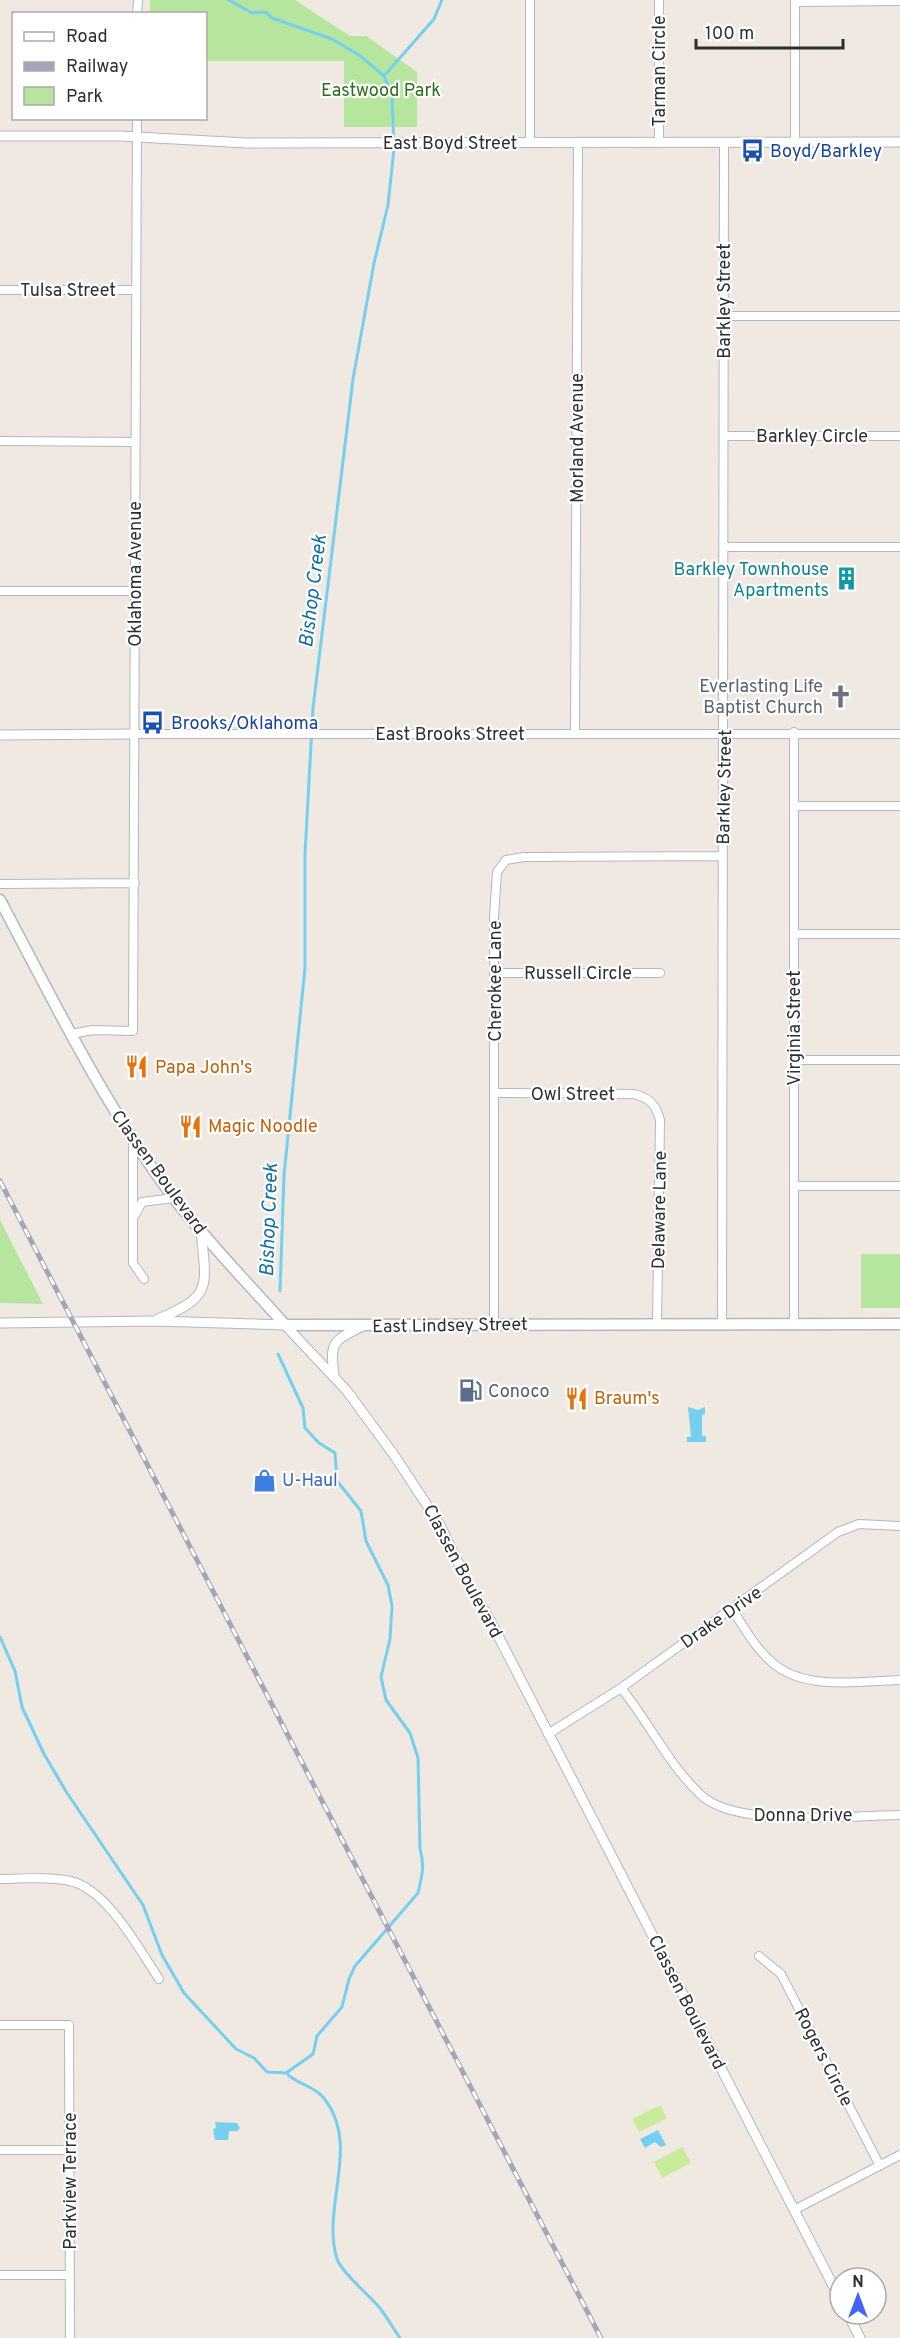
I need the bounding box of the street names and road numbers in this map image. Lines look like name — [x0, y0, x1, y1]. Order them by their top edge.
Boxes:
street label: Tarman Circle — [649, 15, 672, 127]
street label: East Boyd Street — [383, 133, 517, 156]
street label: Barkley Street — [714, 243, 737, 359]
street label: Tulsa Street — [20, 280, 116, 303]
street label: Morland Avenue — [567, 373, 590, 503]
street label: Barkley Circle — [756, 426, 868, 449]
street label: Oklahoma Avenue — [125, 501, 148, 647]
street label: East Brooks Street — [375, 724, 525, 747]
street label: Barkley Street — [713, 729, 738, 845]
street label: Cherokee Lane — [485, 920, 508, 1042]
street label: Russell Circle — [524, 963, 632, 986]
street label: Virginia Street — [784, 970, 807, 1086]
street label: Owl Street — [531, 1084, 615, 1107]
street label: Classen Boulevard — [105, 1106, 211, 1240]
street label: Delaware Lane — [648, 1151, 673, 1269]
street label: East Lindsey Street — [372, 1314, 528, 1339]
street label: Classen Boulevard — [417, 1501, 507, 1643]
street label: Drake Drive — [677, 1582, 767, 1655]
street label: Donna Drive — [754, 1805, 852, 1828]
street label: Classen Boulevard — [642, 1931, 730, 2074]
street label: Rogers Circle — [788, 2005, 857, 2111]
street label: Parkview Terrace — [60, 2112, 83, 2250]

